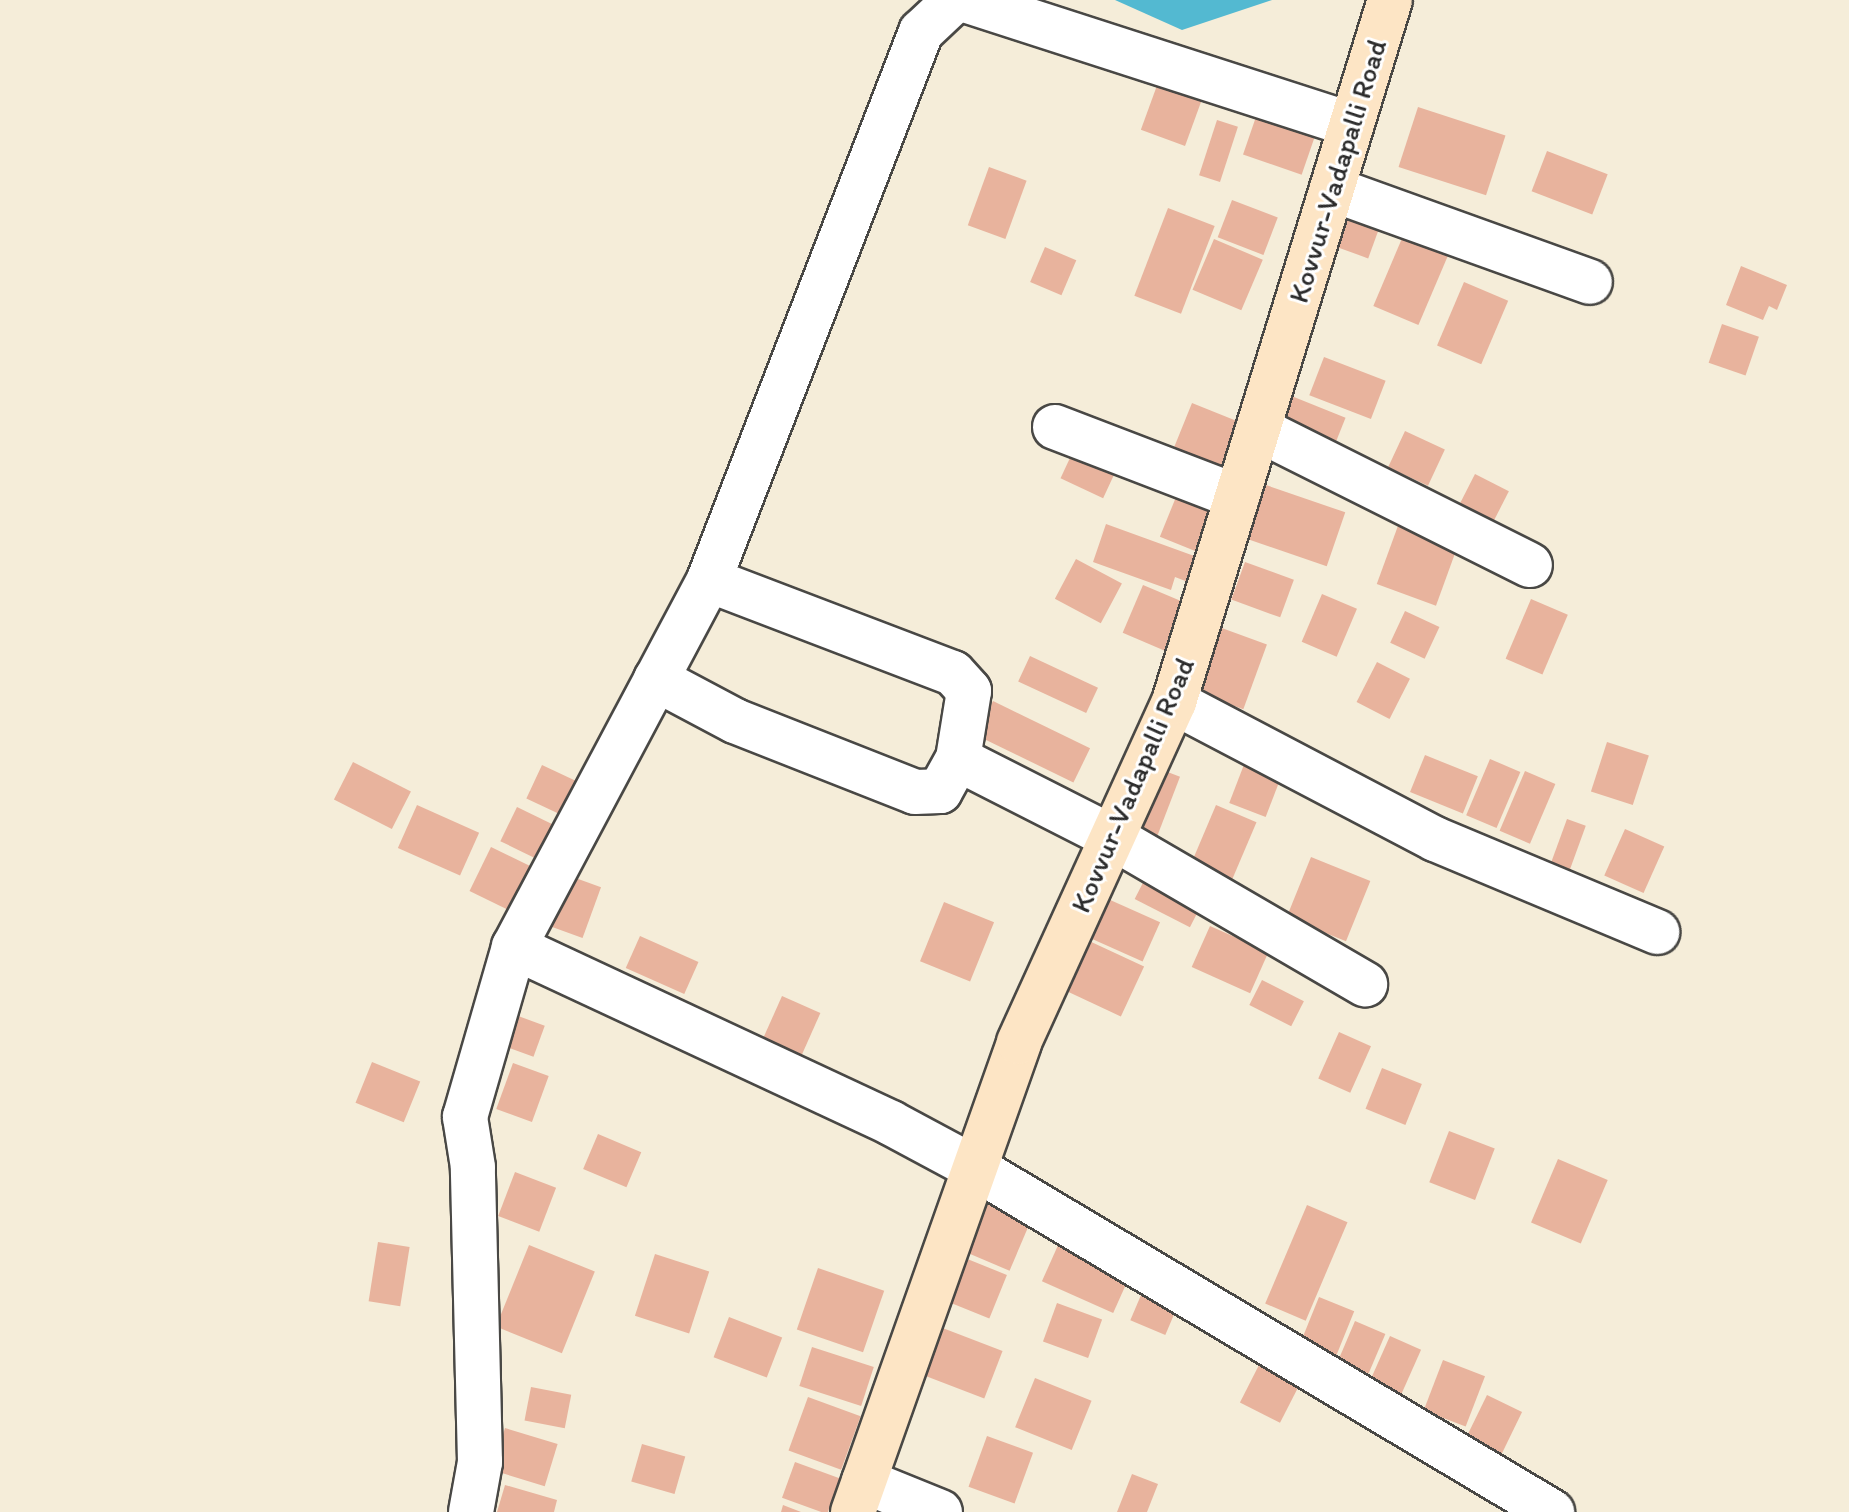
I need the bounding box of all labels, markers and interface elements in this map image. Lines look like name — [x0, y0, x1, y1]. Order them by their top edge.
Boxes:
street label: Kovvur-Vadapalli Road — [1281, 35, 1393, 307]
street label: Kovvur-Vadapalli Road — [1063, 652, 1201, 918]

